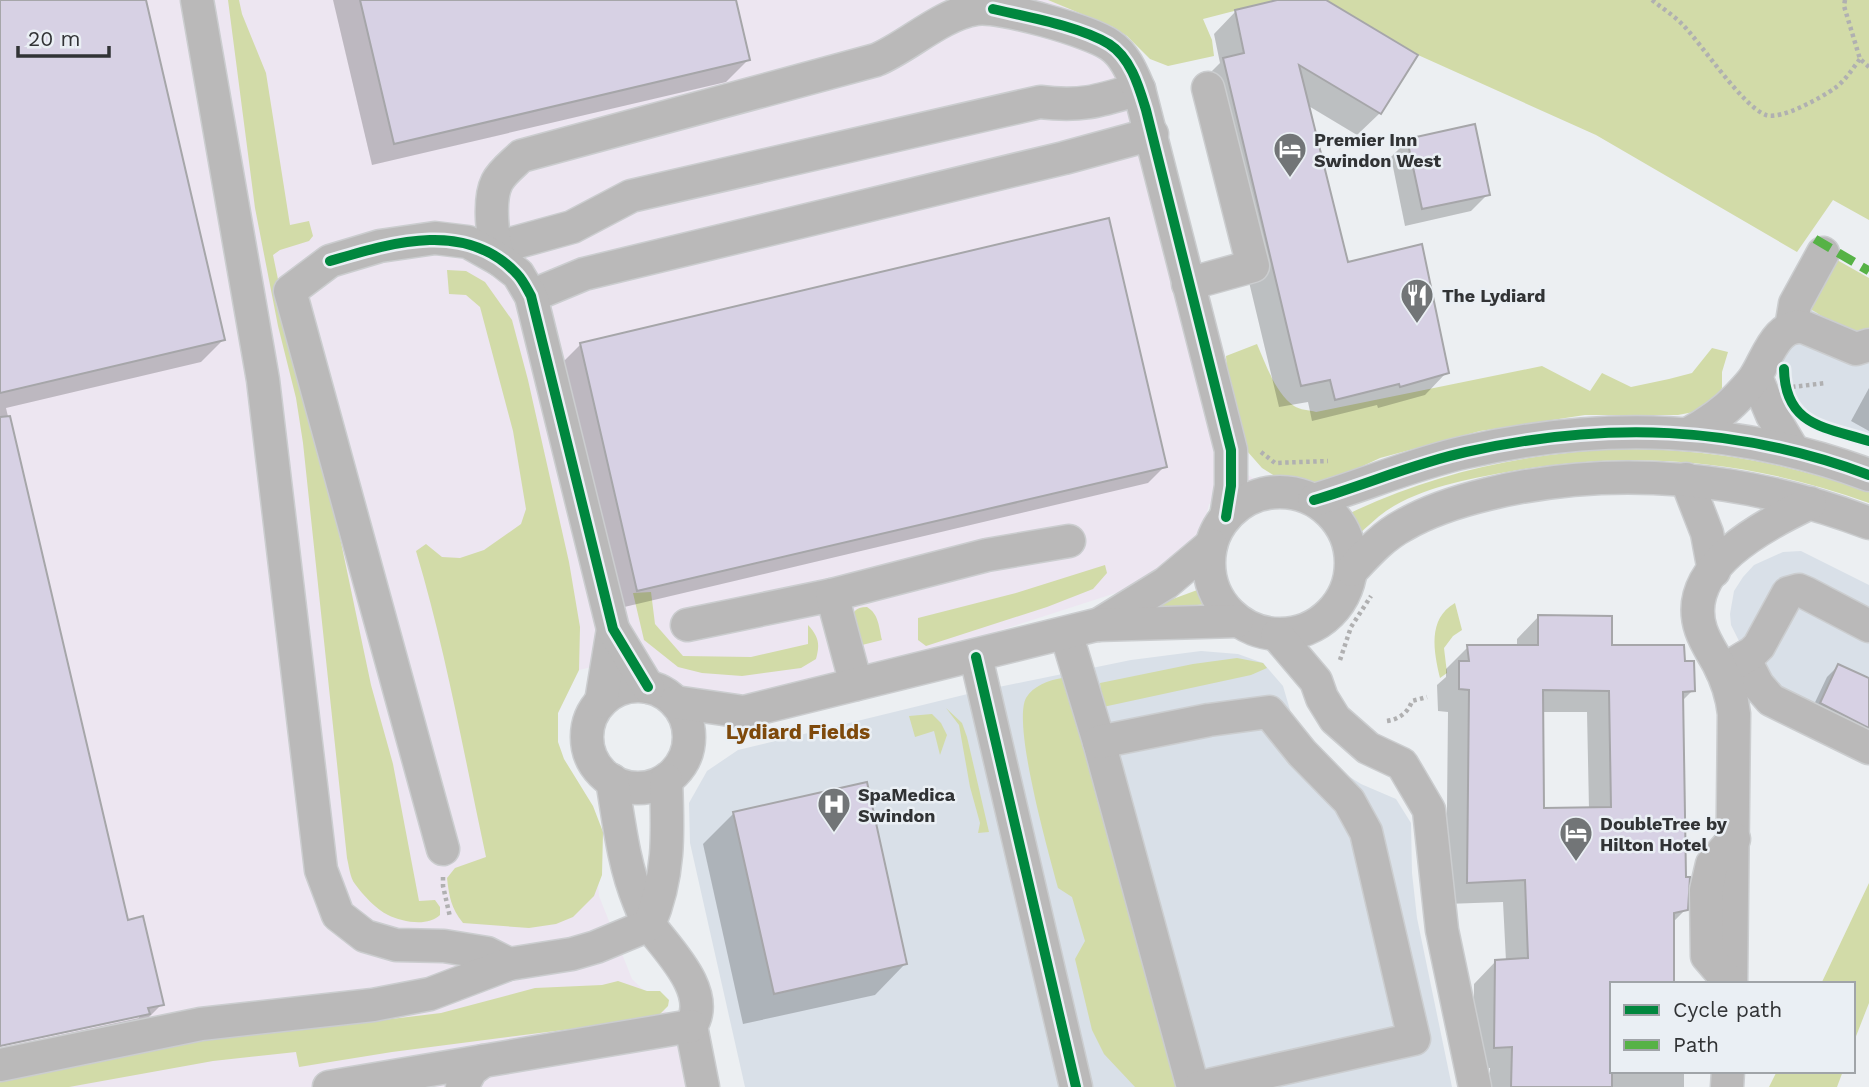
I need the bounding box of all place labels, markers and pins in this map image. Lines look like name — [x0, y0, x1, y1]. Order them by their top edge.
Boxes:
place label: Premier Inn Swindon West — [1314, 129, 1441, 171]
hotel icon: Premier Inn Swindon West — [1271, 130, 1309, 179]
restaurant icon: The Lydiard — [1398, 276, 1436, 325]
place label: The Lydiard — [1442, 285, 1546, 306]
place label: SpaMedica Swindon — [858, 784, 956, 826]
hospital icon: SpaMedica Swindon — [815, 785, 853, 834]
place label: DoubleTree by Hilton Hotel — [1600, 813, 1728, 855]
hotel icon: DoubleTree by Hilton Hotel — [1557, 814, 1595, 863]

